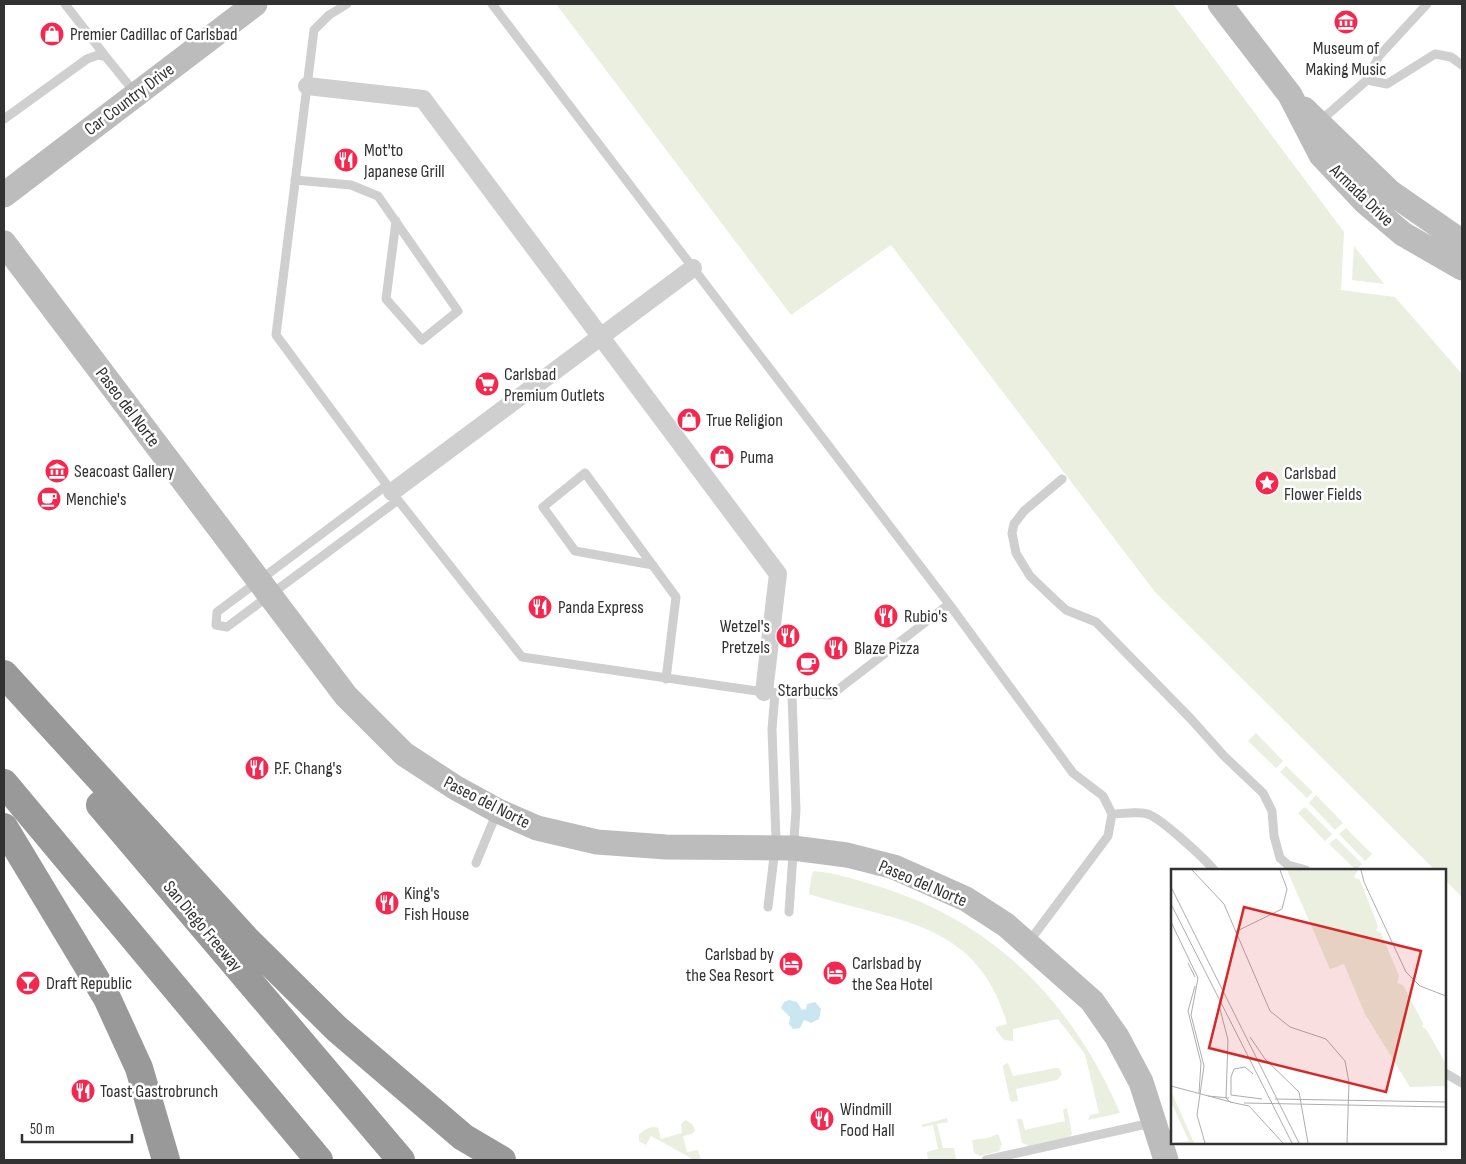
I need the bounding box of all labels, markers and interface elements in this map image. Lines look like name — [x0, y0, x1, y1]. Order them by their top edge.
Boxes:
museum icon: Museum of Making Music — [1333, 9, 1359, 35]
shop icon: Premier Cadillac of Carlsbad — [39, 21, 65, 47]
place label: Premier Cadillac of Carlsbad — [70, 24, 237, 45]
place label: Museum of Making Music — [1306, 38, 1386, 80]
street label: Car Country Drive — [80, 59, 178, 140]
place label: Mot'to Japanese Grill — [363, 140, 445, 182]
restaurant icon: Mot'to Japanese Grill — [333, 147, 359, 173]
street label: Armada Drive — [1325, 159, 1398, 231]
street label: Paseo del Norte — [91, 363, 164, 451]
place label: Carlsbad Premium Outlets — [504, 364, 605, 406]
supermarket icon: Carlsbad Premium Outlets — [474, 371, 500, 397]
shop icon: True Religion — [676, 407, 702, 433]
place label: True Religion — [706, 410, 783, 431]
shop icon: Puma — [709, 444, 735, 470]
place label: Puma — [740, 447, 774, 468]
museum icon: Seacoast Gallery — [44, 458, 70, 484]
place label: Seacoast Gallery — [74, 461, 174, 482]
place label: Carlsbad Flower Fields — [1284, 463, 1362, 505]
place icon: Carlsbad Flower Fields — [1254, 470, 1280, 496]
cafe icon: Menchie's — [36, 486, 62, 512]
place label: Menchie's — [66, 489, 126, 510]
restaurant icon: Panda Express — [527, 594, 553, 620]
place label: Panda Express — [558, 597, 644, 618]
restaurant icon: Rubio's — [873, 603, 899, 629]
place label: Rubio's — [904, 606, 947, 627]
place label: Wetzel's Pretzels — [720, 616, 770, 658]
restaurant icon: Wetzel's Pretzels — [775, 623, 801, 649]
restaurant icon: Blaze Pizza — [823, 635, 849, 661]
place label: Blaze Pizza — [854, 638, 919, 659]
cafe icon: Starbucks — [795, 651, 821, 677]
place label: Starbucks — [778, 680, 838, 701]
restaurant icon: P.F. Chang's — [244, 755, 270, 781]
place label: P.F. Chang's — [274, 758, 342, 779]
street label: Paseo del Norte — [440, 772, 533, 833]
street label: Paseo del Norte — [875, 855, 970, 911]
inset map — [1171, 869, 1446, 1144]
street label: San Diego Freeway — [159, 877, 247, 976]
place label: King's Fish House — [404, 883, 469, 925]
restaurant icon: King's Fish House — [374, 890, 400, 916]
place label: Carlsbad by the Sea Resort — [686, 944, 775, 986]
hotel icon: Carlsbad by the Sea Resort — [778, 951, 804, 977]
place label: Carlsbad by the Sea Hotel — [852, 953, 933, 995]
hotel icon: Carlsbad by the Sea Hotel — [822, 960, 848, 986]
bar icon: Draft Republic — [15, 970, 41, 996]
place label: Draft Republic — [46, 973, 132, 994]
restaurant icon: Toast Gastrobrunch — [70, 1078, 96, 1104]
place label: Toast Gastrobrunch — [100, 1081, 218, 1102]
place label: Windmill Food Hall — [840, 1099, 895, 1141]
restaurant icon: Windmill Food Hall — [809, 1106, 835, 1132]
scale bar — [22, 1112, 132, 1144]
text: 50 m — [30, 1120, 55, 1139]

